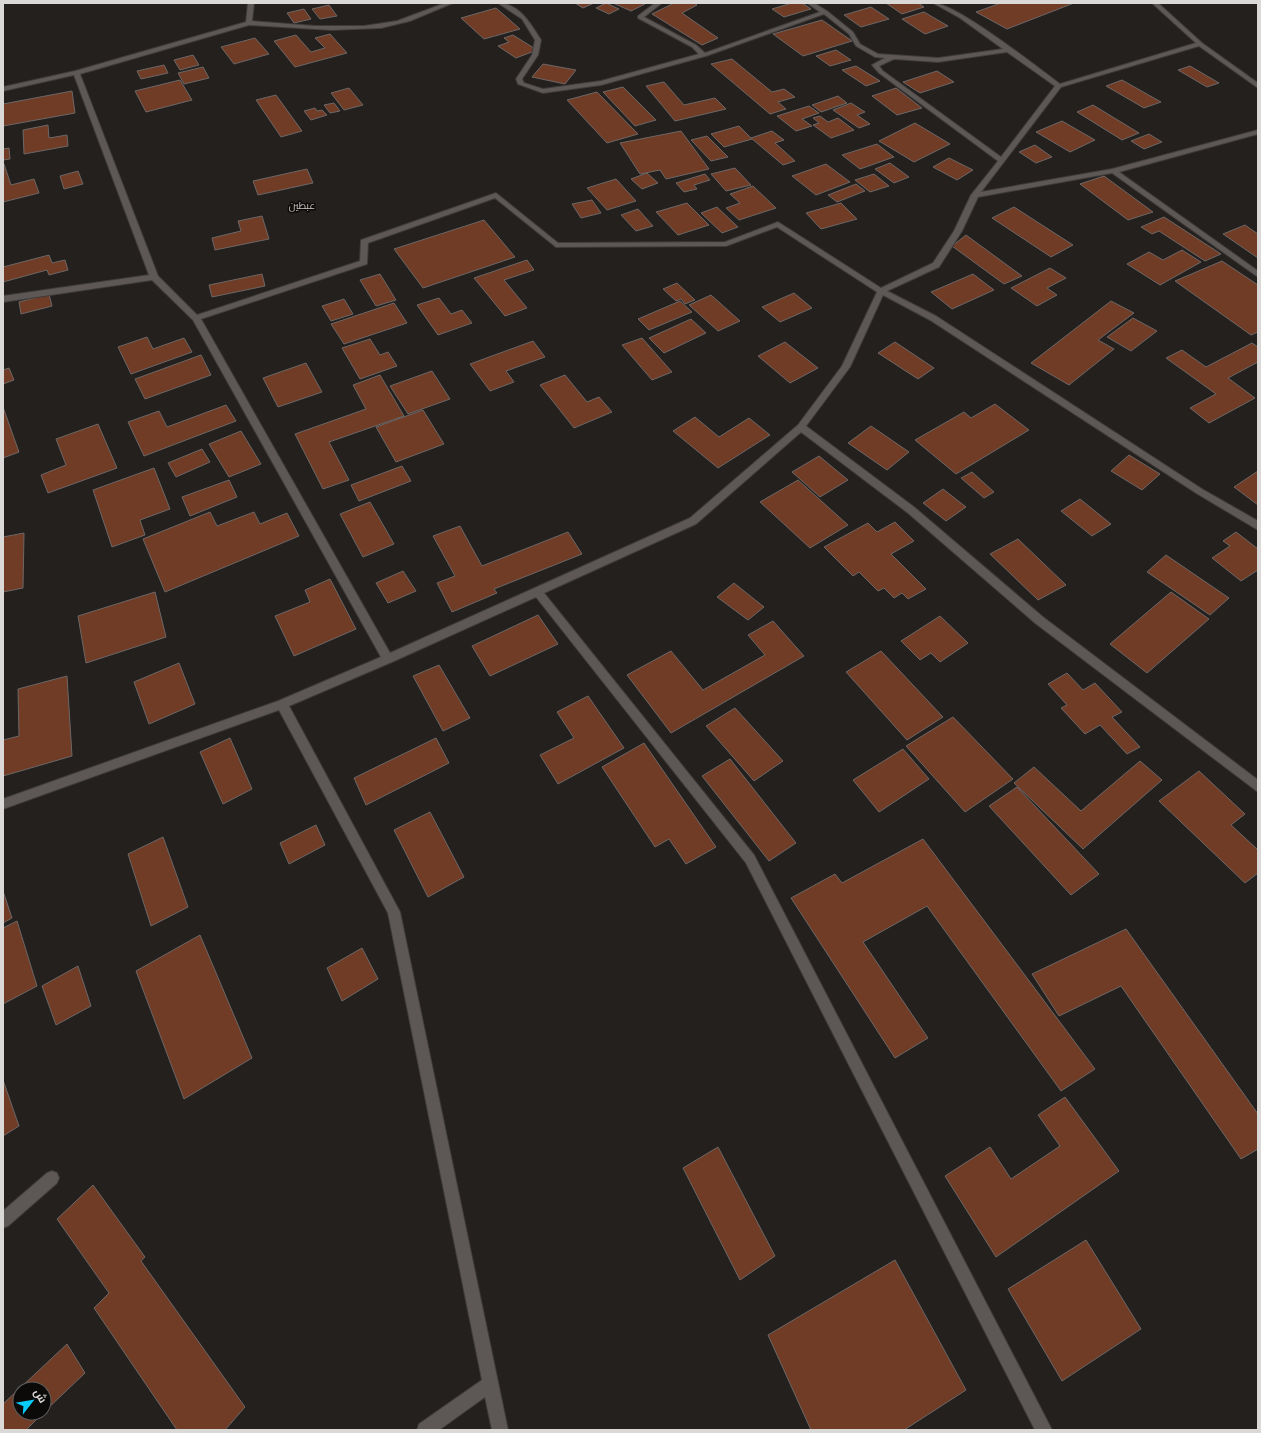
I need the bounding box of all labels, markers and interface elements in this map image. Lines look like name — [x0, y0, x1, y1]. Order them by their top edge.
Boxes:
district label: عبطين — [289, 199, 315, 213]
north arrow — [12, 1381, 52, 1421]
text: ش — [30, 1386, 50, 1406]

